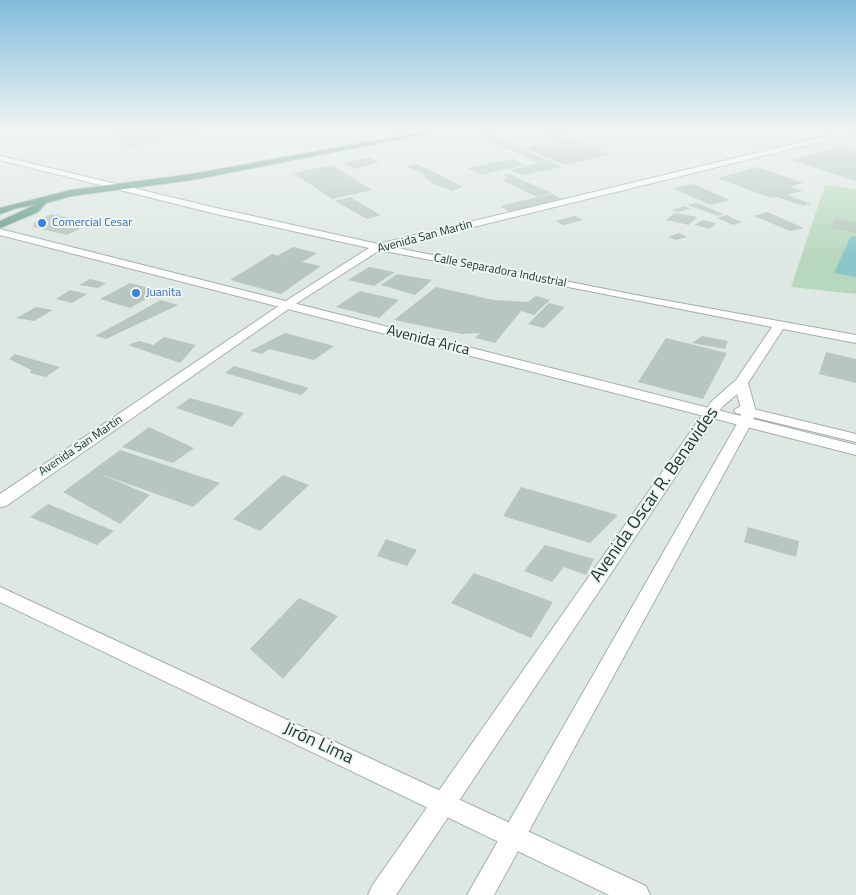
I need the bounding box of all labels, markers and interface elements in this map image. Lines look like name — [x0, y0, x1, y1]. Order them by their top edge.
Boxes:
place label: Comercial Cesar — [52, 216, 132, 230]
marker: Comercial Cesar — [36, 217, 48, 229]
street label: Avenida San Martin — [376, 217, 474, 257]
street label: Calle Separadora Industrial — [432, 251, 568, 291]
place label: Juanita — [146, 286, 181, 300]
marker: Juanita — [130, 287, 142, 299]
street label: Avenida Arica — [385, 322, 471, 360]
street label: Avenida Oscar R. Benavides — [586, 403, 724, 587]
street label: Avenida San Martin — [36, 413, 126, 479]
street label: Jirón Lima — [279, 718, 357, 770]

